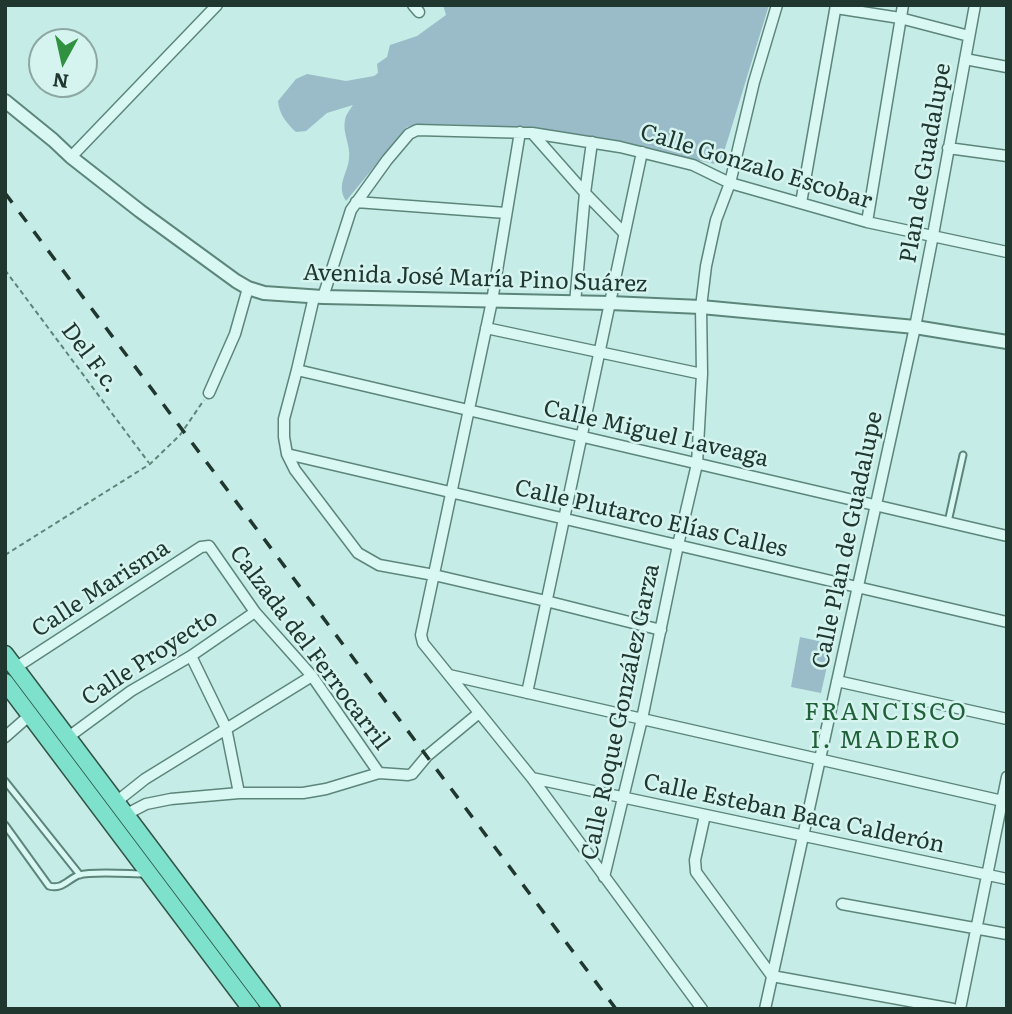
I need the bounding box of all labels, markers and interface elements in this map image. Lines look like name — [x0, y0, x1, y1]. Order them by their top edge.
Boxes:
north arrow — [28, 28, 98, 98]
street label: Plan de Guadalupe — [895, 61, 957, 265]
text: N — [51, 67, 70, 97]
street label: Calle Gonzalo Escobar — [637, 119, 875, 215]
street label: Avenida José María Pino Suárez — [302, 259, 648, 299]
street label: Del F.c. — [55, 318, 125, 398]
street label: Calle Miguel Laveaga — [541, 395, 771, 473]
street label: Calle Plan de Guadalupe — [807, 409, 889, 671]
street label: Calle Plutarco Elías Calles — [512, 474, 790, 564]
street label: Calle Marisma — [27, 534, 175, 644]
street label: Calzada del Ferrocarril — [223, 540, 395, 756]
street label: Calle Roque González Garza — [576, 561, 666, 863]
street label: Calle Proyecto — [77, 604, 223, 712]
district label: FRANCISCO I. MADERO — [805, 699, 967, 755]
street label: Calle Esteban Baca Calderón — [641, 769, 947, 859]

